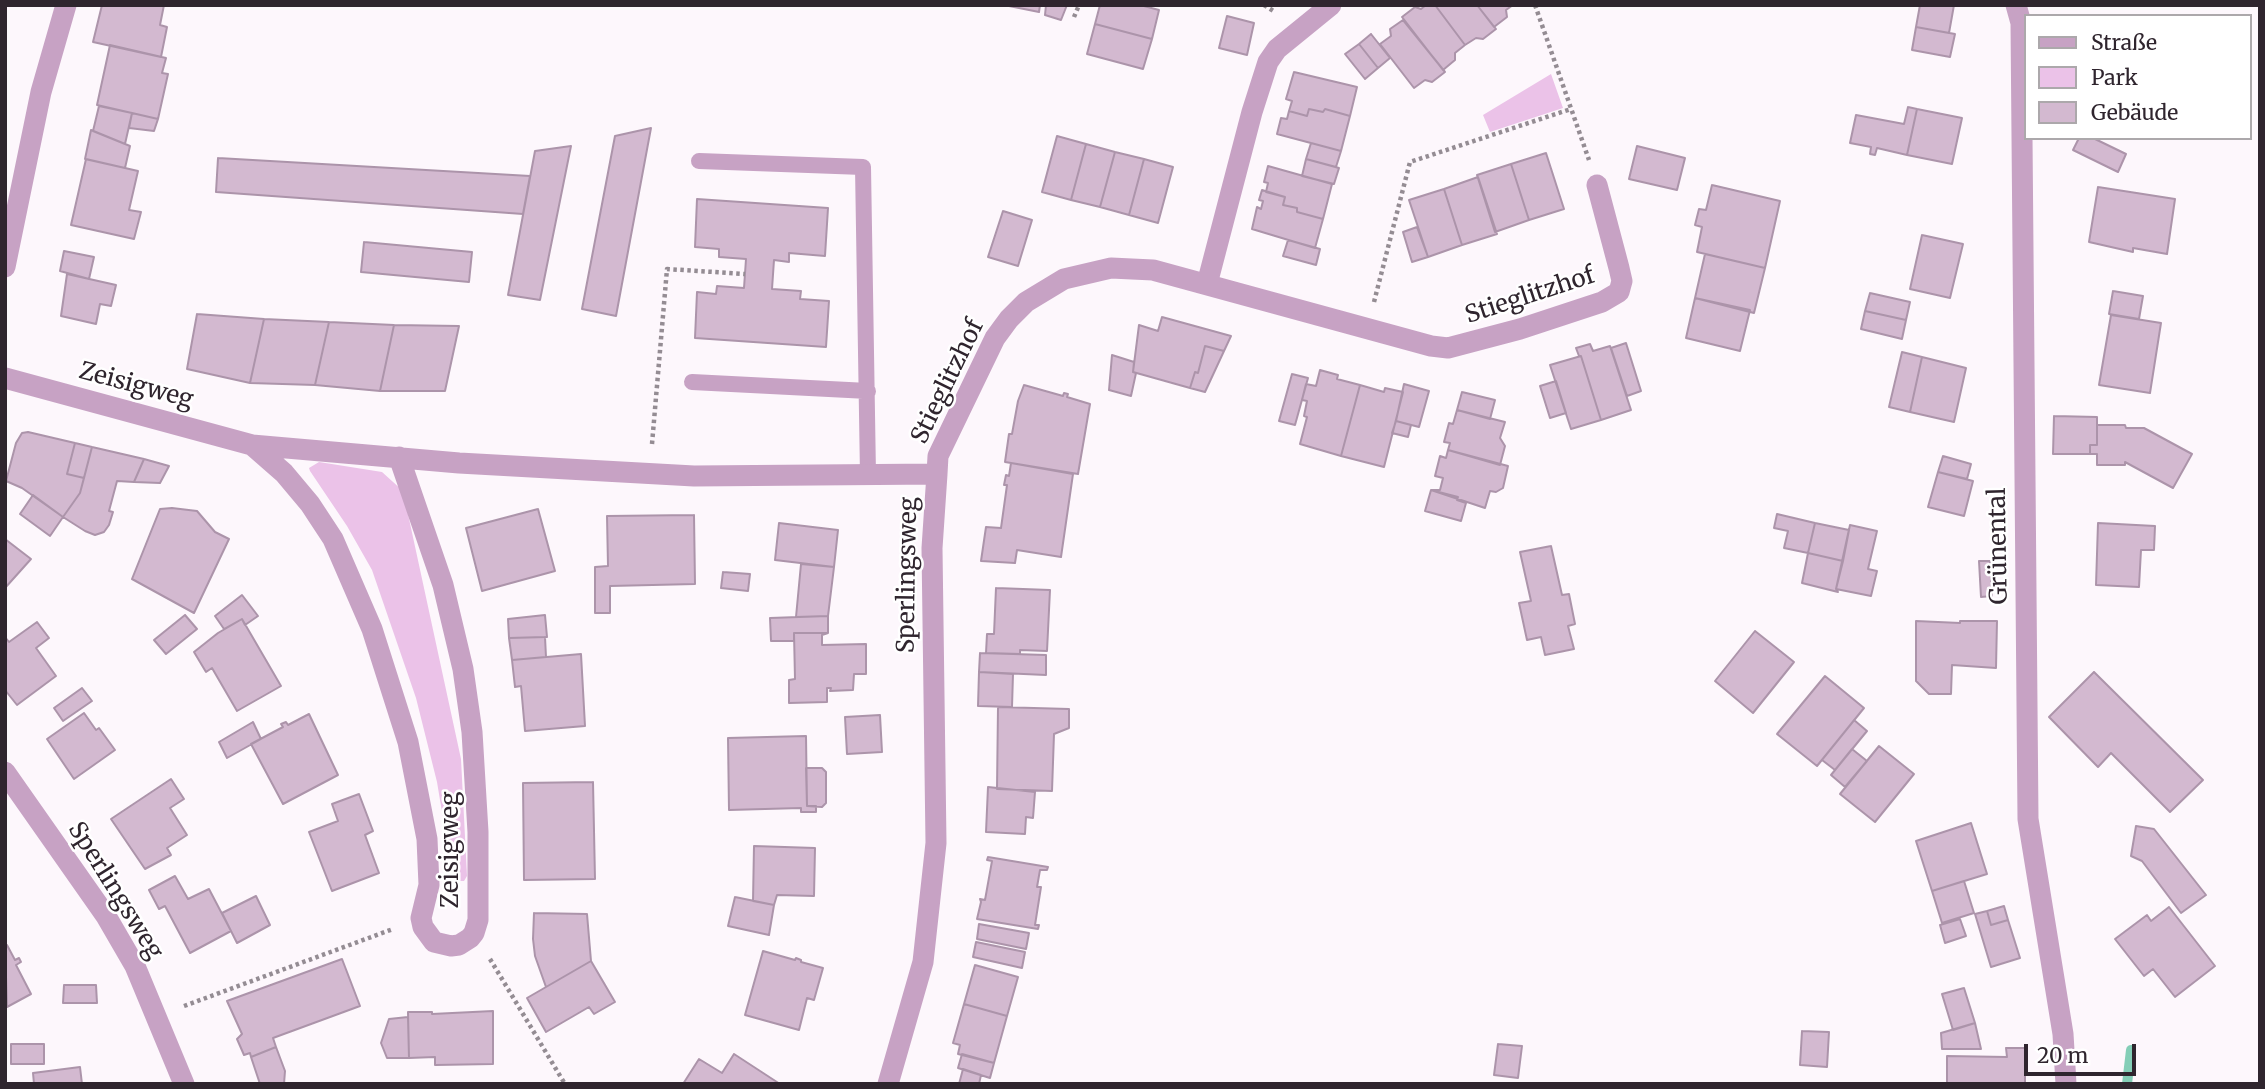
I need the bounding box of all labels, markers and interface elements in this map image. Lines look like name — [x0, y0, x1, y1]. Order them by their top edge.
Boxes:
legend — [2024, 14, 2251, 140]
text: Straße — [2091, 29, 2157, 56]
text: Park — [2091, 64, 2138, 91]
text: Gebäude — [2091, 99, 2178, 126]
street label: Stieglitzhof — [1462, 262, 1598, 330]
street label: Stieglitzhof — [906, 315, 990, 449]
street label: Zeisigweg — [76, 357, 196, 415]
street label: Grünental — [1984, 487, 2014, 605]
street label: Sperlingsweg — [892, 497, 924, 653]
street label: Zeisigweg — [437, 791, 465, 909]
street label: Sperlingsweg — [61, 817, 169, 965]
scale bar — [2027, 1030, 2139, 1074]
text: 20 m — [2037, 1042, 2088, 1069]

